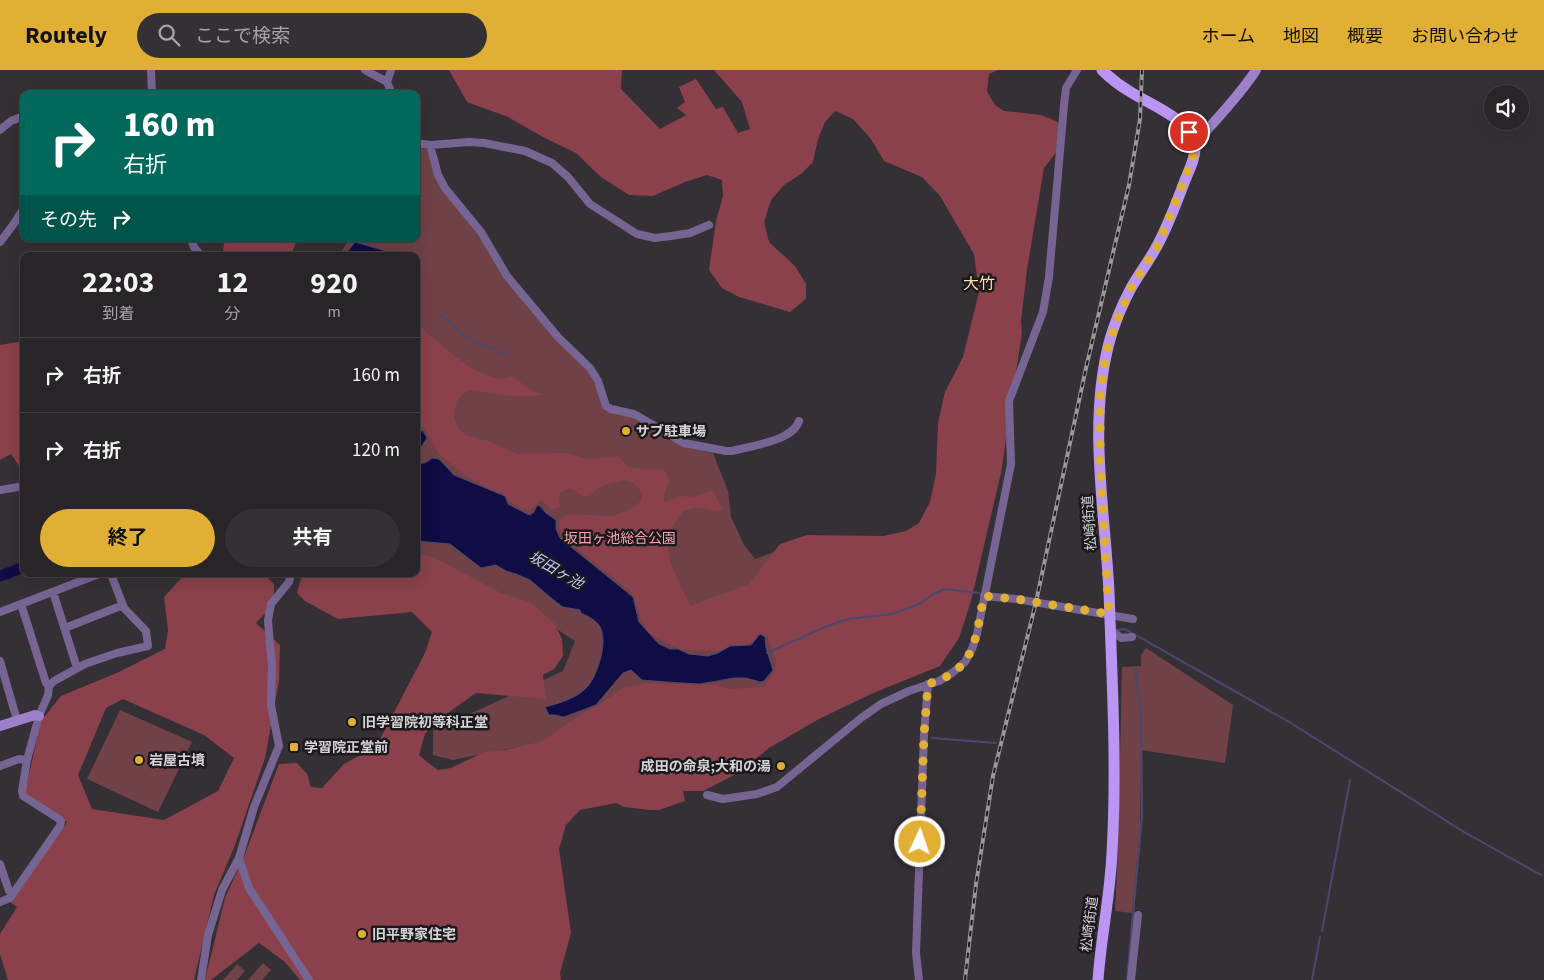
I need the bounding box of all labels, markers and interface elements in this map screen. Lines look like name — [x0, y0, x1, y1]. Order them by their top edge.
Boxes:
search box — [137, 13, 487, 58]
text: Routely — [25, 18, 107, 53]
icon: search — [155, 21, 183, 49]
text: ここで検索 — [195, 23, 290, 50]
text: ホーム — [1202, 24, 1255, 49]
text: 地図 — [1283, 24, 1319, 49]
text: 概要 — [1347, 24, 1383, 49]
text: お問い合わせ — [1411, 24, 1519, 49]
map controls — [1484, 85, 1529, 130]
button: sound — [1484, 85, 1529, 130]
text: 160 m — [123, 100, 215, 150]
icon: right — [40, 110, 105, 175]
pin — [1168, 111, 1210, 153]
icon: arrive — [1175, 118, 1203, 146]
text: 右折 — [123, 149, 167, 181]
icon: right — [107, 205, 135, 233]
text: その先 — [40, 207, 97, 234]
text: 22:03 — [82, 261, 154, 304]
text: 12 — [217, 261, 248, 304]
text: 920 — [310, 262, 358, 305]
district label: 大竹 — [963, 273, 995, 295]
text: m — [327, 301, 341, 323]
text: 到着 — [102, 303, 134, 325]
text: 分 — [224, 303, 240, 325]
icon: right — [40, 361, 68, 389]
text: 160 m — [352, 362, 400, 389]
text: 右折 — [83, 363, 121, 390]
place label: サブ駐車場 — [636, 422, 706, 442]
marker: サブ駐車場 — [620, 425, 632, 437]
icon: right — [40, 436, 68, 464]
text: 120 m — [352, 437, 400, 464]
text: 右折 — [83, 438, 121, 465]
street label: 松崎街道 — [1078, 494, 1102, 552]
button: 終了 — [40, 509, 215, 567]
button: 共有 — [225, 509, 400, 567]
park label: 坂田ヶ池総合公園 — [564, 529, 676, 549]
water label: 坂田ヶ池 — [525, 546, 589, 596]
place label: 旧学習院初等科正堂 — [362, 713, 488, 733]
marker: 旧学習院初等科正堂 — [346, 716, 358, 728]
place label: 学習院正堂前 — [304, 738, 388, 758]
marker: 学習院正堂前 — [288, 741, 300, 753]
place label: 岩屋古墳 — [149, 751, 205, 771]
marker: 岩屋古墳 — [133, 754, 145, 766]
place label: 成田の命泉;大和の湯 — [641, 757, 771, 777]
marker: 成田の命泉;大和の湯 — [775, 760, 787, 772]
position arrow — [893, 815, 945, 867]
street label: 松崎街道 — [1077, 895, 1103, 953]
place label: 旧平野家住宅 — [372, 925, 456, 945]
marker: 旧平野家住宅 — [356, 928, 368, 940]

